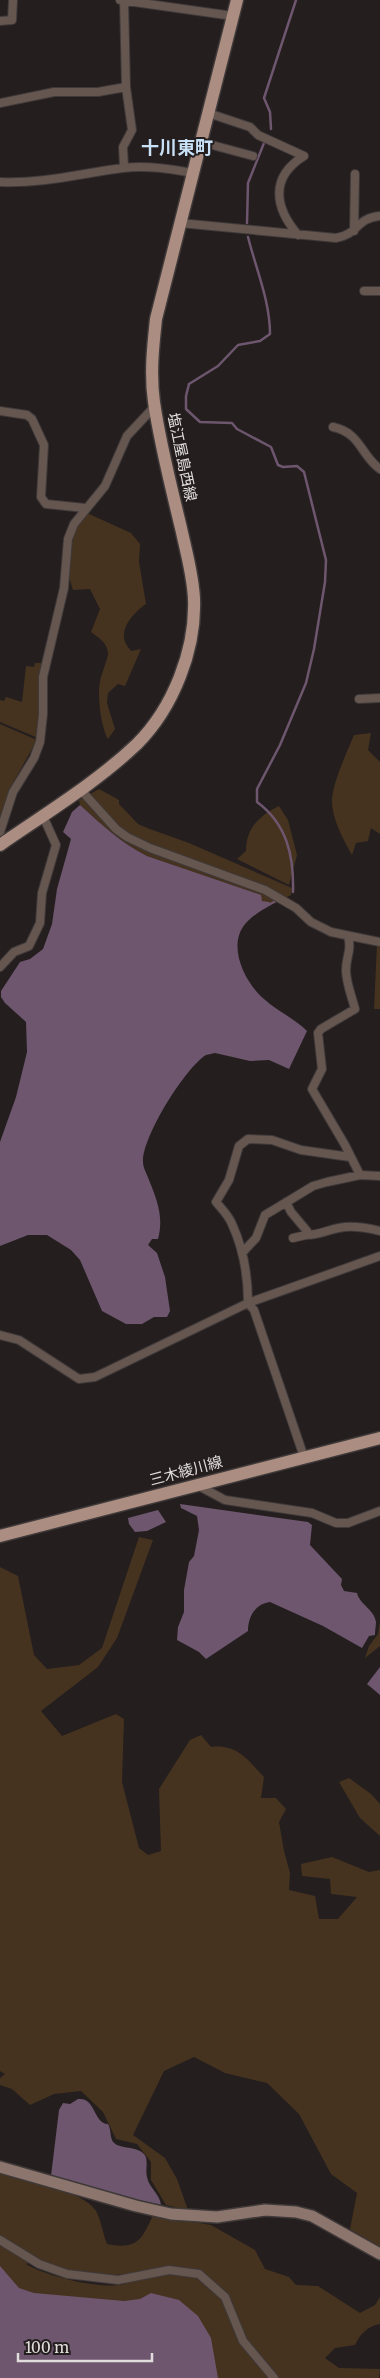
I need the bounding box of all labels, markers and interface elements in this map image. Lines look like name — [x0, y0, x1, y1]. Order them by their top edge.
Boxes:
district label: 十川東町 — [141, 136, 213, 159]
street label: 塩江屋島西線 — [164, 411, 201, 503]
street label: 三木綾川線 — [147, 1452, 225, 1489]
scale bar — [18, 2330, 151, 2362]
text: 100 m — [25, 2338, 69, 2357]

